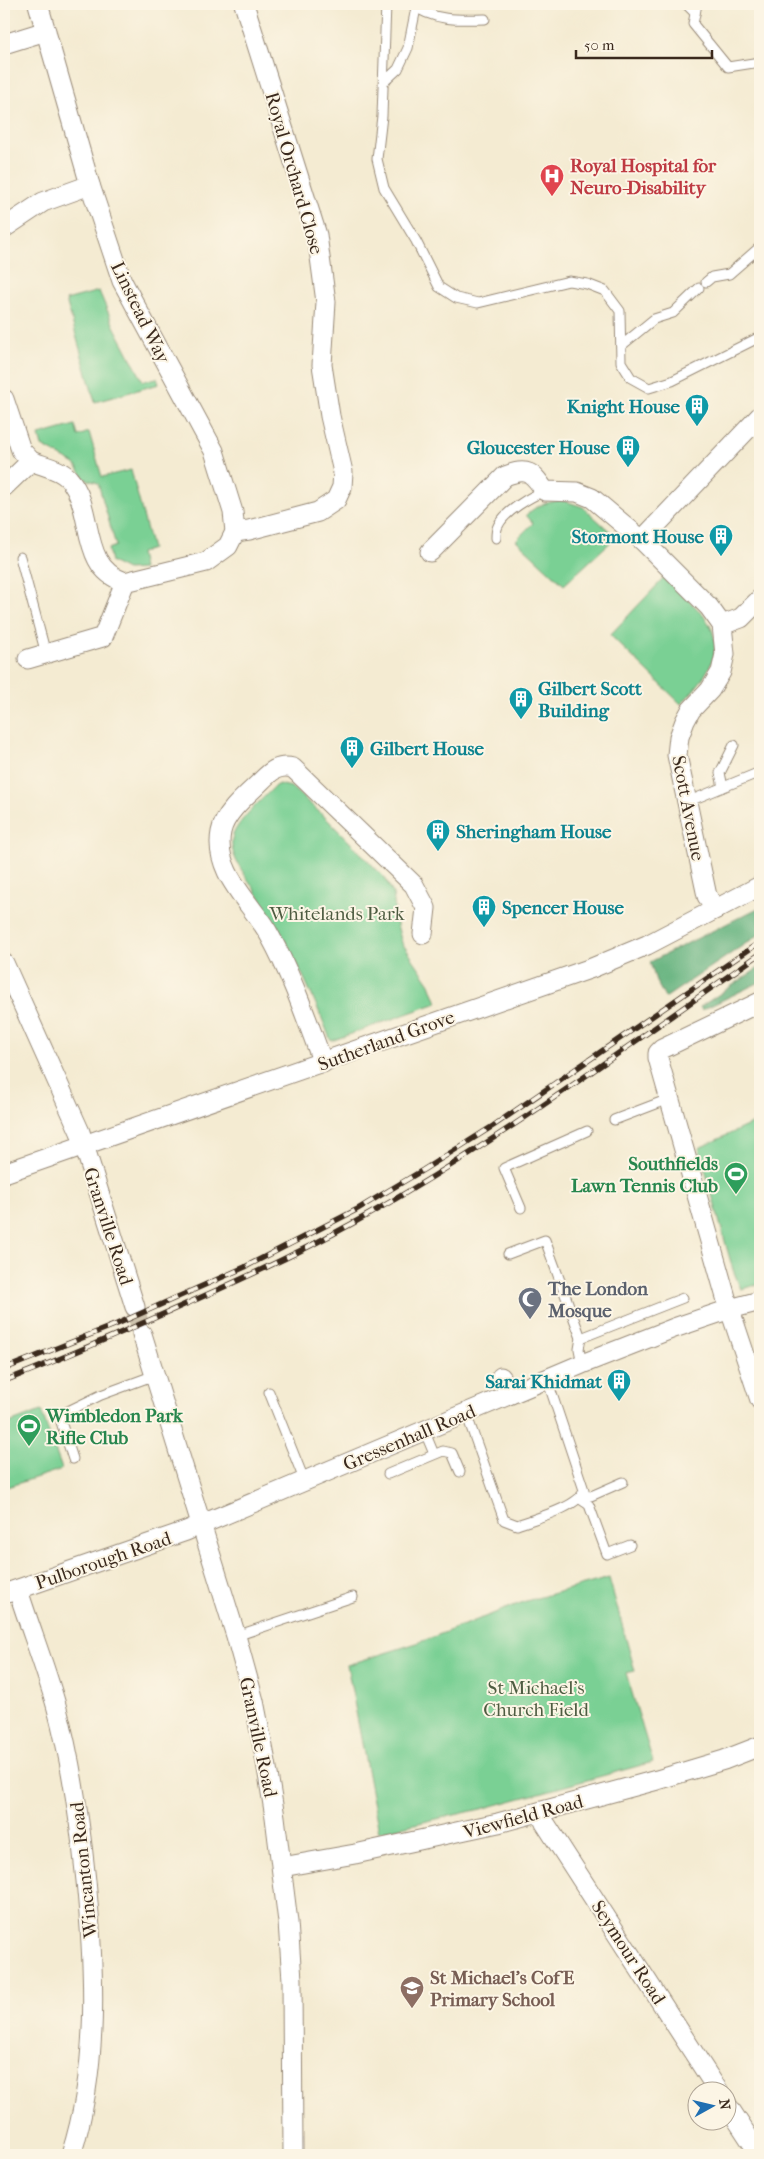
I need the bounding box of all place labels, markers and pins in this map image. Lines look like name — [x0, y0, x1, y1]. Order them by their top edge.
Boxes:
place label: Royal Hospital for Neuro-Disability — [570, 155, 717, 199]
hospital icon: Royal Hospital for Neuro-Disability — [539, 163, 565, 197]
building icon: Knight House — [684, 393, 710, 427]
place label: Knight House — [567, 396, 681, 418]
building icon: Gloucester House — [615, 434, 641, 468]
place label: Gloucester House — [467, 437, 611, 459]
building icon: Stormont House — [708, 523, 734, 557]
place label: Stormont House — [571, 526, 705, 548]
place label: Gilbert Scott Building — [538, 678, 642, 722]
building icon: Gilbert Scott Building — [508, 686, 534, 720]
building icon: Gilbert House — [339, 735, 365, 769]
place label: Gilbert House — [370, 738, 485, 760]
building icon: Sheringham House — [425, 818, 451, 852]
place label: Sheringham House — [456, 821, 612, 843]
building icon: Spencer House — [471, 894, 497, 928]
place label: Spencer House — [502, 897, 624, 919]
place label: Southfields Lawn Tennis Club — [571, 1153, 718, 1197]
sports icon: Southfields Lawn Tennis Club — [723, 1161, 749, 1195]
place label: The London Mosque — [547, 1278, 649, 1322]
mosque icon: The London Mosque — [517, 1286, 543, 1320]
building icon: Sarai Khidmat — [606, 1368, 632, 1402]
place label: Sarai Khidmat — [485, 1371, 602, 1393]
place label: Wimbledon Park Rifle Club — [45, 1405, 184, 1449]
sports icon: Wimbledon Park Rifle Club — [16, 1413, 42, 1447]
place label: St Michael's CofE Primary School — [430, 1967, 575, 2011]
school or university icon: St Michael's CofE Primary School — [399, 1975, 425, 2009]

